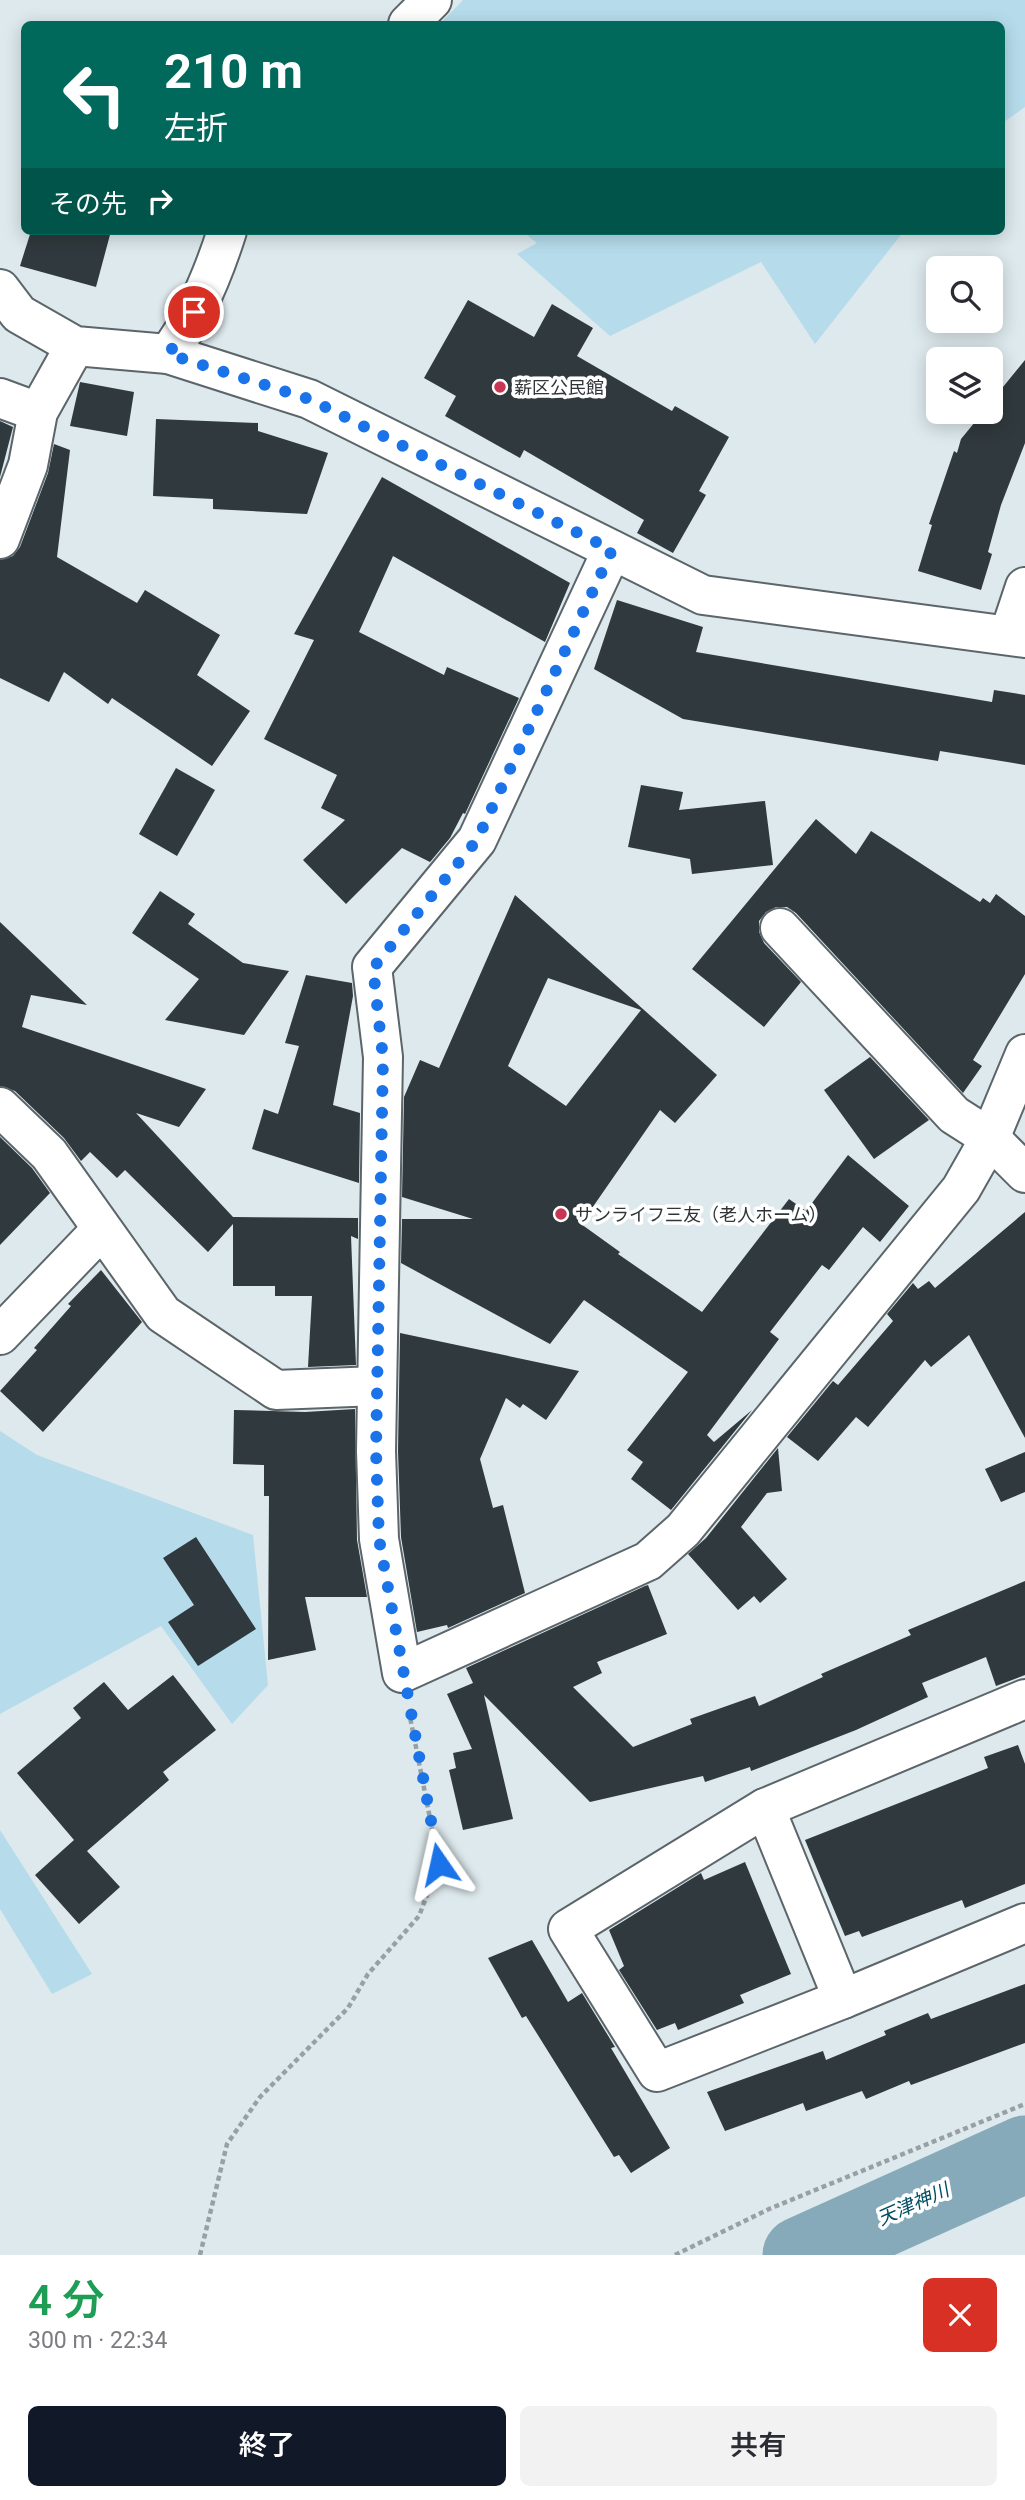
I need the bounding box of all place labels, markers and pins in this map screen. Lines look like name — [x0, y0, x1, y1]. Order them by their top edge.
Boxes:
pin — [164, 282, 224, 342]
place label: 薪区公民館 — [514, 377, 604, 398]
marker: 薪区公民館 — [492, 379, 508, 395]
place label: サンライフ三友（老人ホーム） — [575, 1204, 826, 1225]
marker: サンライフ三友（老人ホーム） — [553, 1206, 569, 1222]

